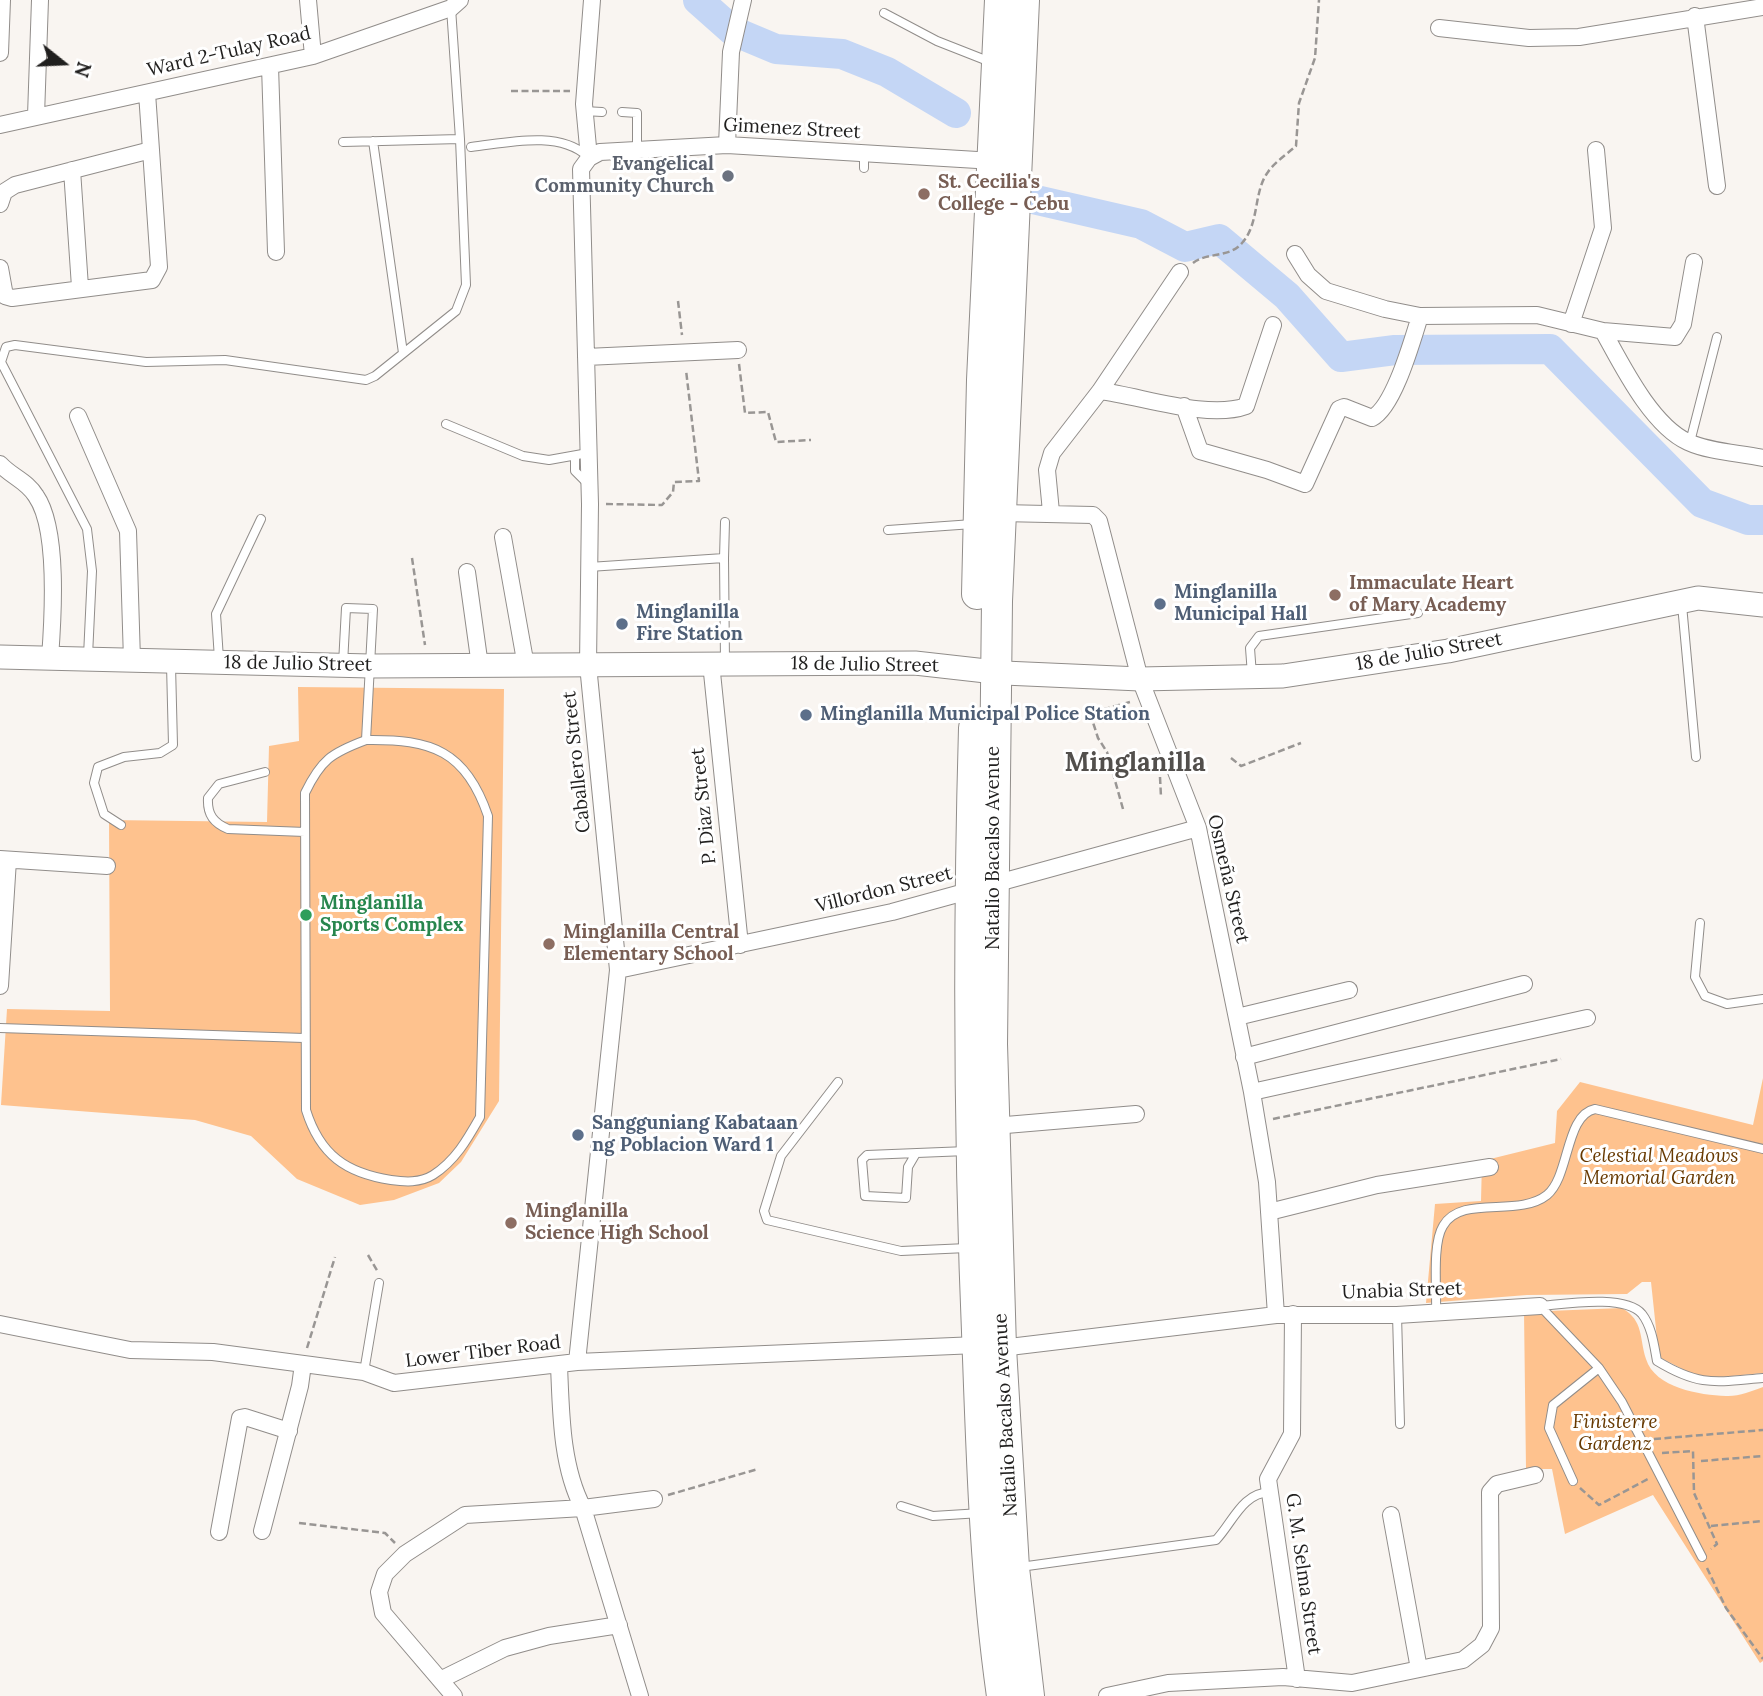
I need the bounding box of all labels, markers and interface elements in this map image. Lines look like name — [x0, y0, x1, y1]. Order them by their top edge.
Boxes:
street label: Ward 2-Tulay Road — [145, 22, 313, 82]
north arrow — [28, 28, 98, 98]
text: N — [69, 59, 97, 80]
street label: Gimenez Street — [723, 114, 861, 144]
place label: Evangelical Community Church — [535, 154, 714, 198]
marker: Evangelical Community Church — [720, 168, 736, 184]
place label: St. Cecilia's College - Cebu — [938, 172, 1069, 216]
marker: St. Cecilia's College - Cebu — [916, 186, 932, 202]
place label: Immaculate Heart of Mary Academy — [1349, 573, 1514, 617]
place label: Minglanilla Municipal Hall — [1174, 582, 1307, 626]
marker: Immaculate Heart of Mary Academy — [1327, 587, 1343, 603]
marker: Minglanilla Municipal Hall — [1152, 596, 1168, 612]
place label: Minglanilla Fire Station — [636, 602, 743, 646]
marker: Minglanilla Fire Station — [614, 616, 630, 632]
street label: 18 de Julio Street — [1354, 628, 1504, 676]
street label: 18 de Julio Street — [224, 651, 372, 677]
street label: 18 de Julio Street — [791, 652, 939, 678]
street label: Caballero Street — [558, 690, 596, 834]
place label: Minglanilla Municipal Police Station — [820, 704, 1150, 726]
marker: Minglanilla Municipal Police Station — [798, 707, 814, 723]
street label: P. Diaz Street — [687, 746, 721, 866]
street label: Natalio Bacalso Avenue — [983, 746, 1005, 950]
district label: Minglanilla — [1064, 748, 1206, 780]
street label: Osmeña Street — [1202, 812, 1254, 946]
street label: Villordon Street — [813, 862, 955, 918]
place label: Minglanilla Sports Complex — [320, 893, 464, 937]
marker: Minglanilla Sports Complex — [298, 907, 314, 923]
place label: Minglanilla Central Elementary School — [563, 922, 739, 966]
marker: Minglanilla Central Elementary School — [541, 936, 557, 952]
place label: Sangguniang Kabataan ng Poblacion Ward 1 — [592, 1113, 798, 1157]
marker: Sangguniang Kabataan ng Poblacion Ward 1 — [570, 1127, 586, 1143]
park label: Celestial Meadows Memorial Garden — [1580, 1146, 1738, 1190]
place label: Minglanilla Science High School — [525, 1201, 709, 1245]
marker: Minglanilla Science High School — [503, 1215, 519, 1231]
street label: Unabia Street — [1341, 1278, 1463, 1304]
street label: Natalio Bacalso Avenue — [989, 1313, 1023, 1517]
street label: Lower Tiber Road — [404, 1331, 562, 1373]
park label: Finisterre Gardenz — [1572, 1412, 1658, 1456]
street label: G. M. Selma Street — [1280, 1492, 1326, 1656]

